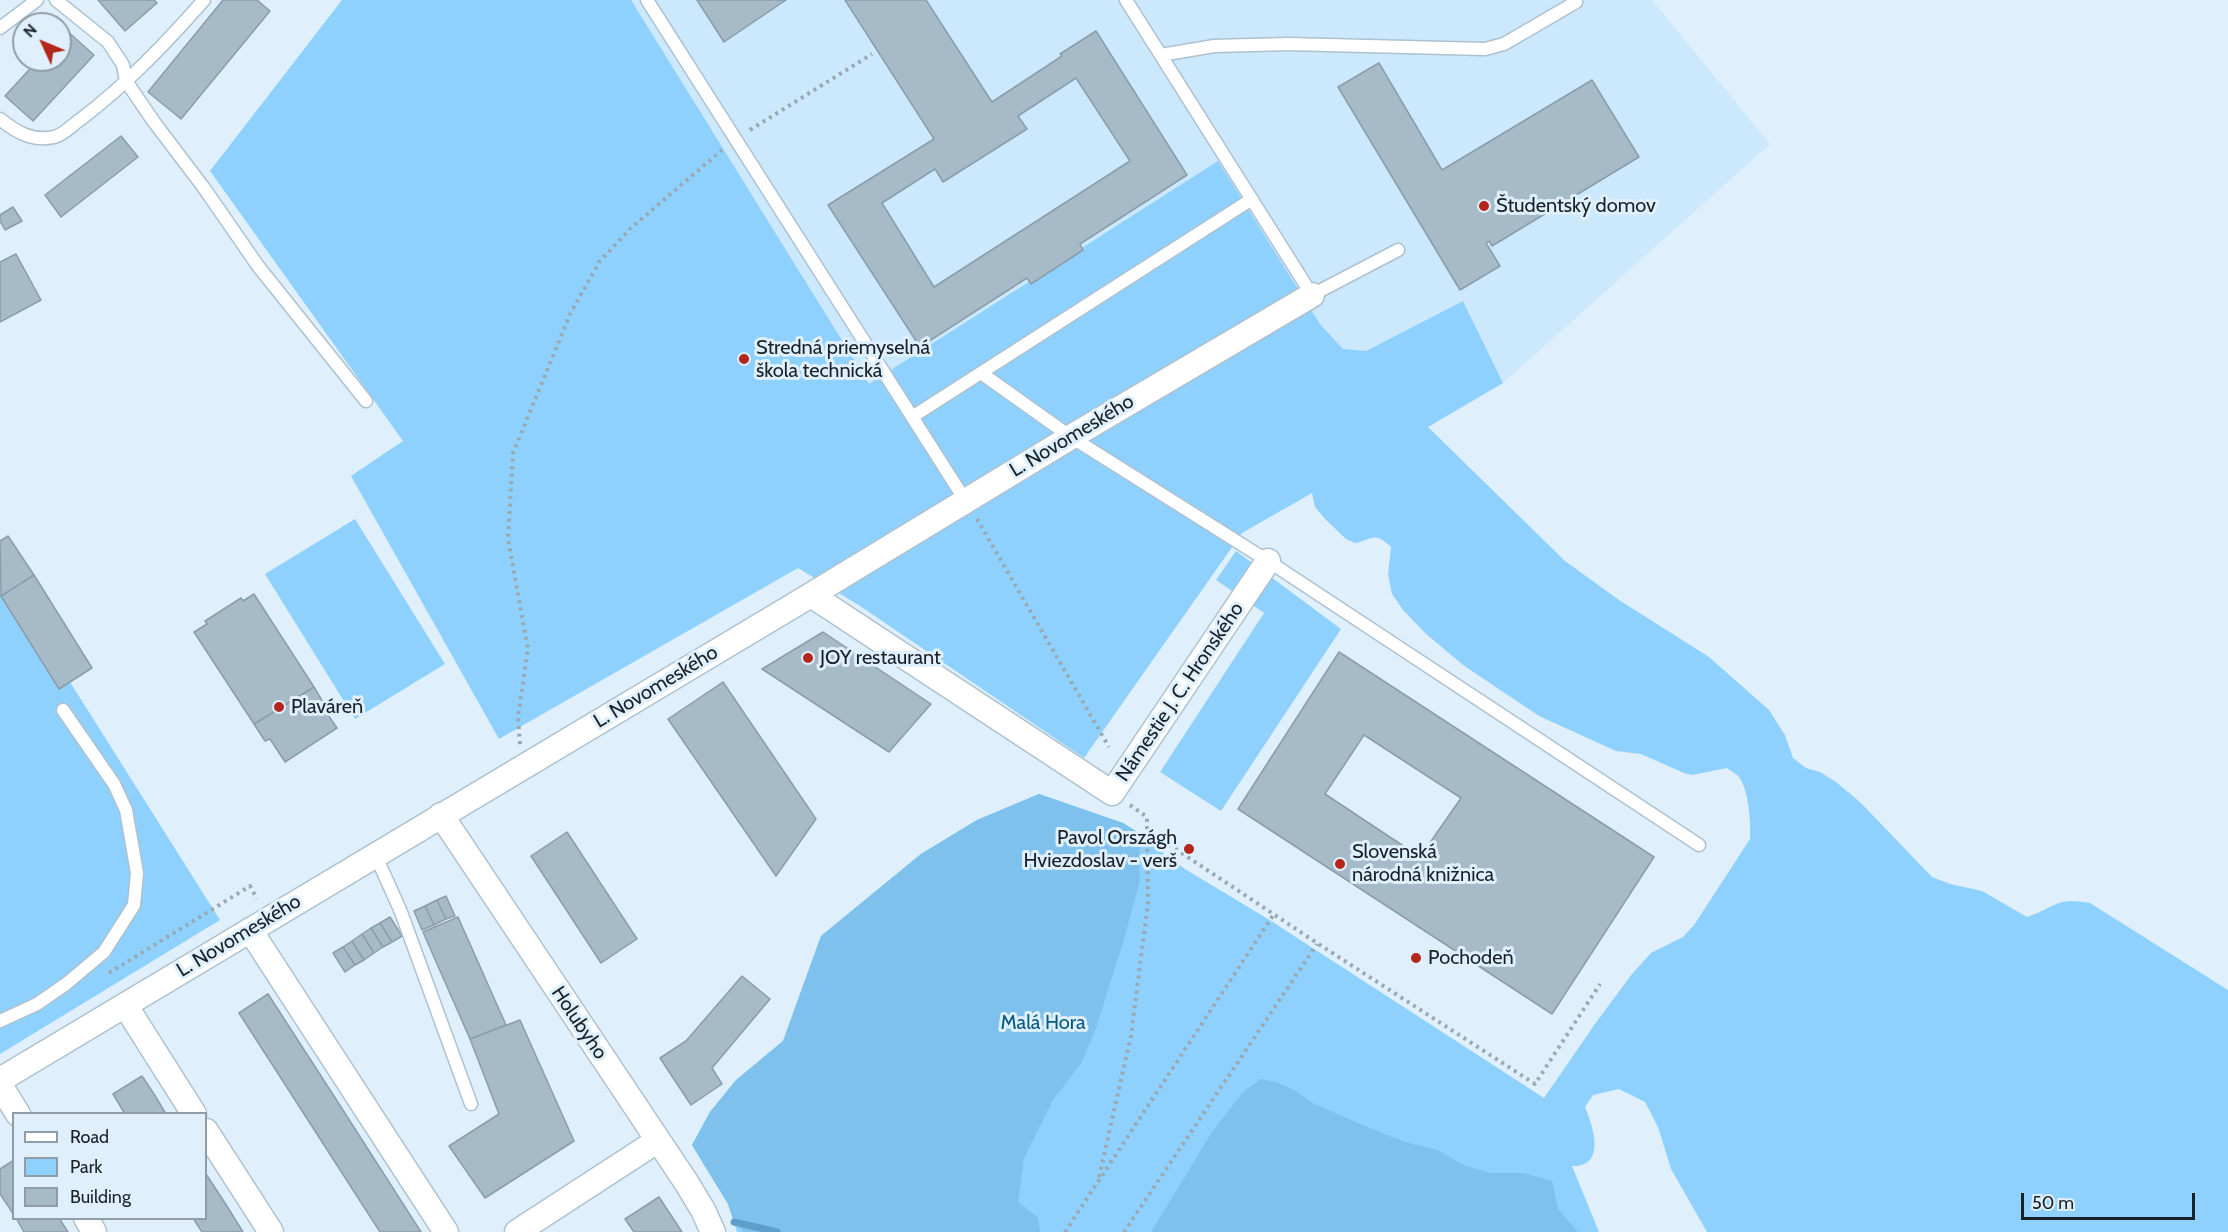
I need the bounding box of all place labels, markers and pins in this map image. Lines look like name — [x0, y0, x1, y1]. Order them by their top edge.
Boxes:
place label: Študentský domov — [1496, 194, 1656, 218]
marker: Študentský domov — [1477, 199, 1491, 213]
place label: Stredná priemyselná škola technická — [756, 336, 930, 383]
marker: Stredná priemyselná škola technická — [737, 352, 751, 366]
place label: JOY restaurant — [820, 646, 941, 670]
marker: JOY restaurant — [801, 651, 815, 665]
place label: Plaváreň — [291, 695, 363, 719]
marker: Plaváreň — [272, 700, 286, 714]
place label: Pavol Országh Hviezdoslav - verš — [1023, 826, 1177, 873]
place label: Slovenská národná knižnica — [1352, 840, 1494, 887]
marker: Pavol Országh Hviezdoslav - verš — [1182, 842, 1196, 856]
marker: Slovenská národná knižnica — [1333, 857, 1347, 871]
place label: Pochodeň — [1428, 946, 1514, 970]
marker: Pochodeň — [1409, 951, 1423, 965]

